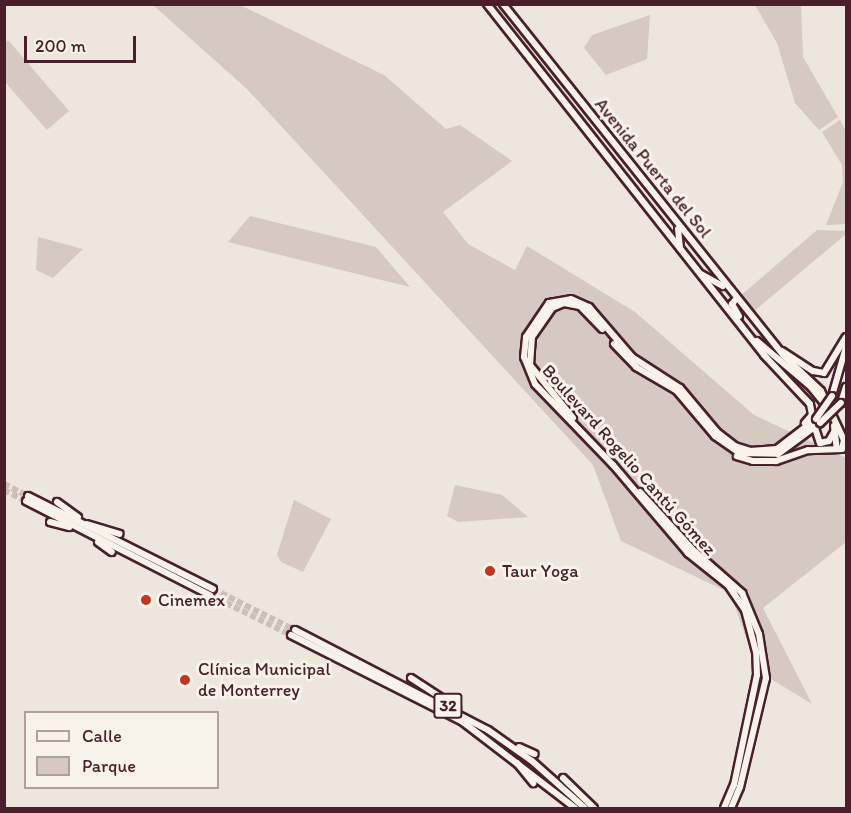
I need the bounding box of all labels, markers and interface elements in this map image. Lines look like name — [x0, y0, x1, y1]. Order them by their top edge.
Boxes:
scale bar — [27, 24, 140, 62]
text: 200 m — [35, 35, 86, 57]
street label: Avenida Puerta del Sol — [590, 94, 716, 242]
street label: Boulevard Rogelio Cantú Gómez — [538, 360, 720, 560]
place label: Taur Yoga — [502, 560, 577, 582]
marker: Taur Yoga — [483, 564, 497, 578]
place label: Cinemex — [158, 589, 225, 611]
marker: Cinemex — [139, 593, 153, 607]
place label: Clínica Municipal de Monterrey — [198, 659, 330, 702]
marker: Clínica Municipal de Monterrey — [176, 671, 194, 689]
road number: 32 — [433, 693, 463, 719]
legend — [24, 711, 219, 789]
text: Calle — [82, 725, 122, 747]
text: Parque — [82, 755, 136, 777]

